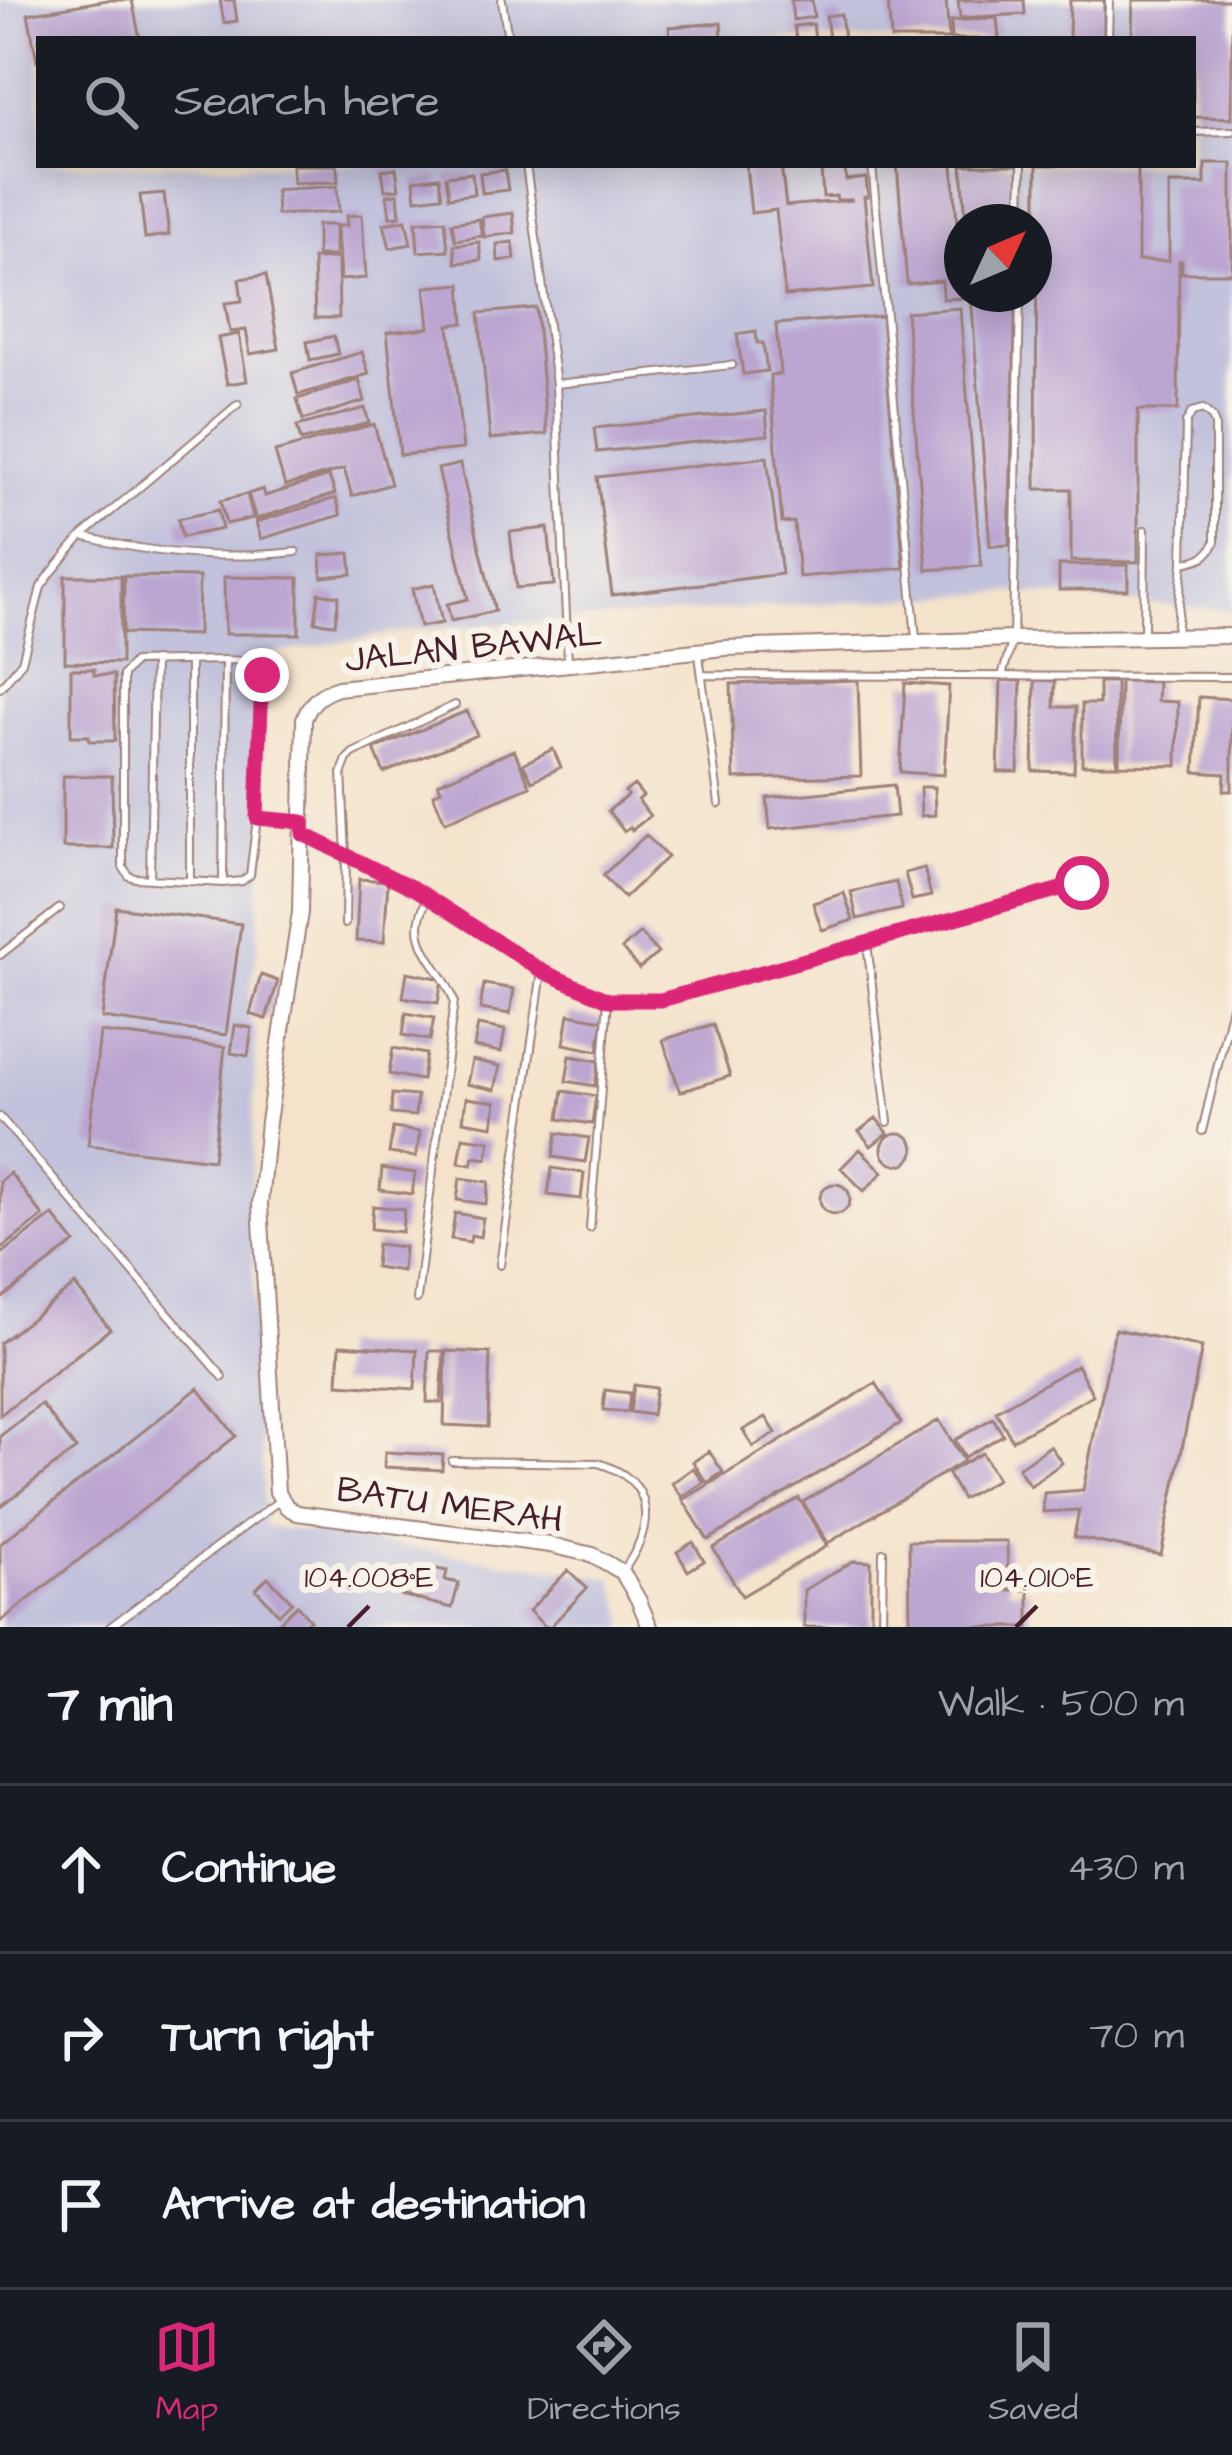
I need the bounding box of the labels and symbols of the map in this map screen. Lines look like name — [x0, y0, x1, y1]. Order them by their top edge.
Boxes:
north arrow — [944, 204, 1052, 312]
street label: JALAN BAWAL — [343, 609, 604, 686]
route end — [235, 648, 289, 702]
route start — [1055, 856, 1109, 910]
street label: BATU MERAH — [334, 1464, 566, 1547]
text: 104.008°E — [304, 1557, 434, 1599]
text: 104.010°E — [980, 1557, 1094, 1599]

